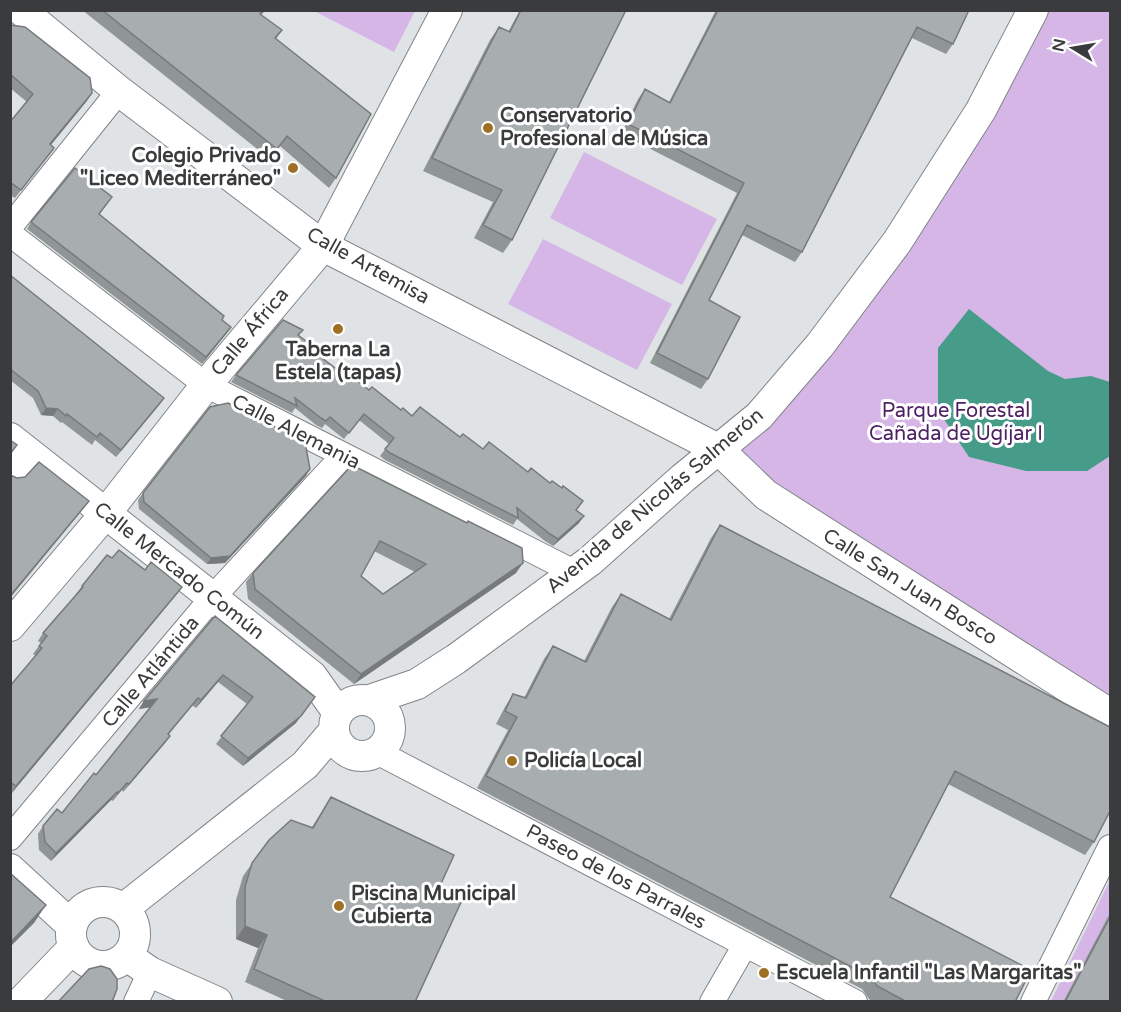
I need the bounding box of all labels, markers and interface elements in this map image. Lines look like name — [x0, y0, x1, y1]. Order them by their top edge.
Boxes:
north arrow — [1043, 18, 1103, 78]
text: N — [1048, 37, 1070, 54]
place label: Conservatorio Profesional de Música — [500, 104, 708, 151]
marker: Conservatorio Profesional de Música — [481, 121, 495, 135]
place label: Colegio Privado "Liceo Mediterráneo" — [80, 144, 281, 191]
marker: Colegio Privado "Liceo Mediterráneo" — [286, 161, 300, 175]
street label: Calle Artemisa — [302, 222, 434, 310]
street label: Calle África — [205, 282, 294, 381]
marker: Taberna La Estela (tapas) — [331, 322, 345, 336]
place label: Taberna La Estela (tapas) — [275, 338, 401, 385]
street label: Calle Alemania — [228, 389, 364, 475]
park label: Parque Forestal Cañada de Ugíjar I — [869, 399, 1043, 446]
street label: Avenida de Nicolás Salmerón — [542, 403, 768, 599]
street label: Calle Mercado Común — [89, 497, 269, 645]
street label: Calle San Juan Bosco — [818, 524, 1002, 650]
street label: Calle Atlántida — [97, 611, 205, 733]
place label: Policía Local — [524, 749, 642, 773]
marker: Policía Local — [505, 754, 519, 768]
street label: Paseo de los Parrales — [522, 819, 710, 935]
place label: Piscina Municipal Cubierta — [351, 882, 516, 929]
marker: Piscina Municipal Cubierta — [332, 899, 346, 913]
place label: Escuela Infantil "Las Margaritas" — [776, 961, 1081, 985]
marker: Escuela Infantil "Las Margaritas" — [757, 966, 771, 980]

